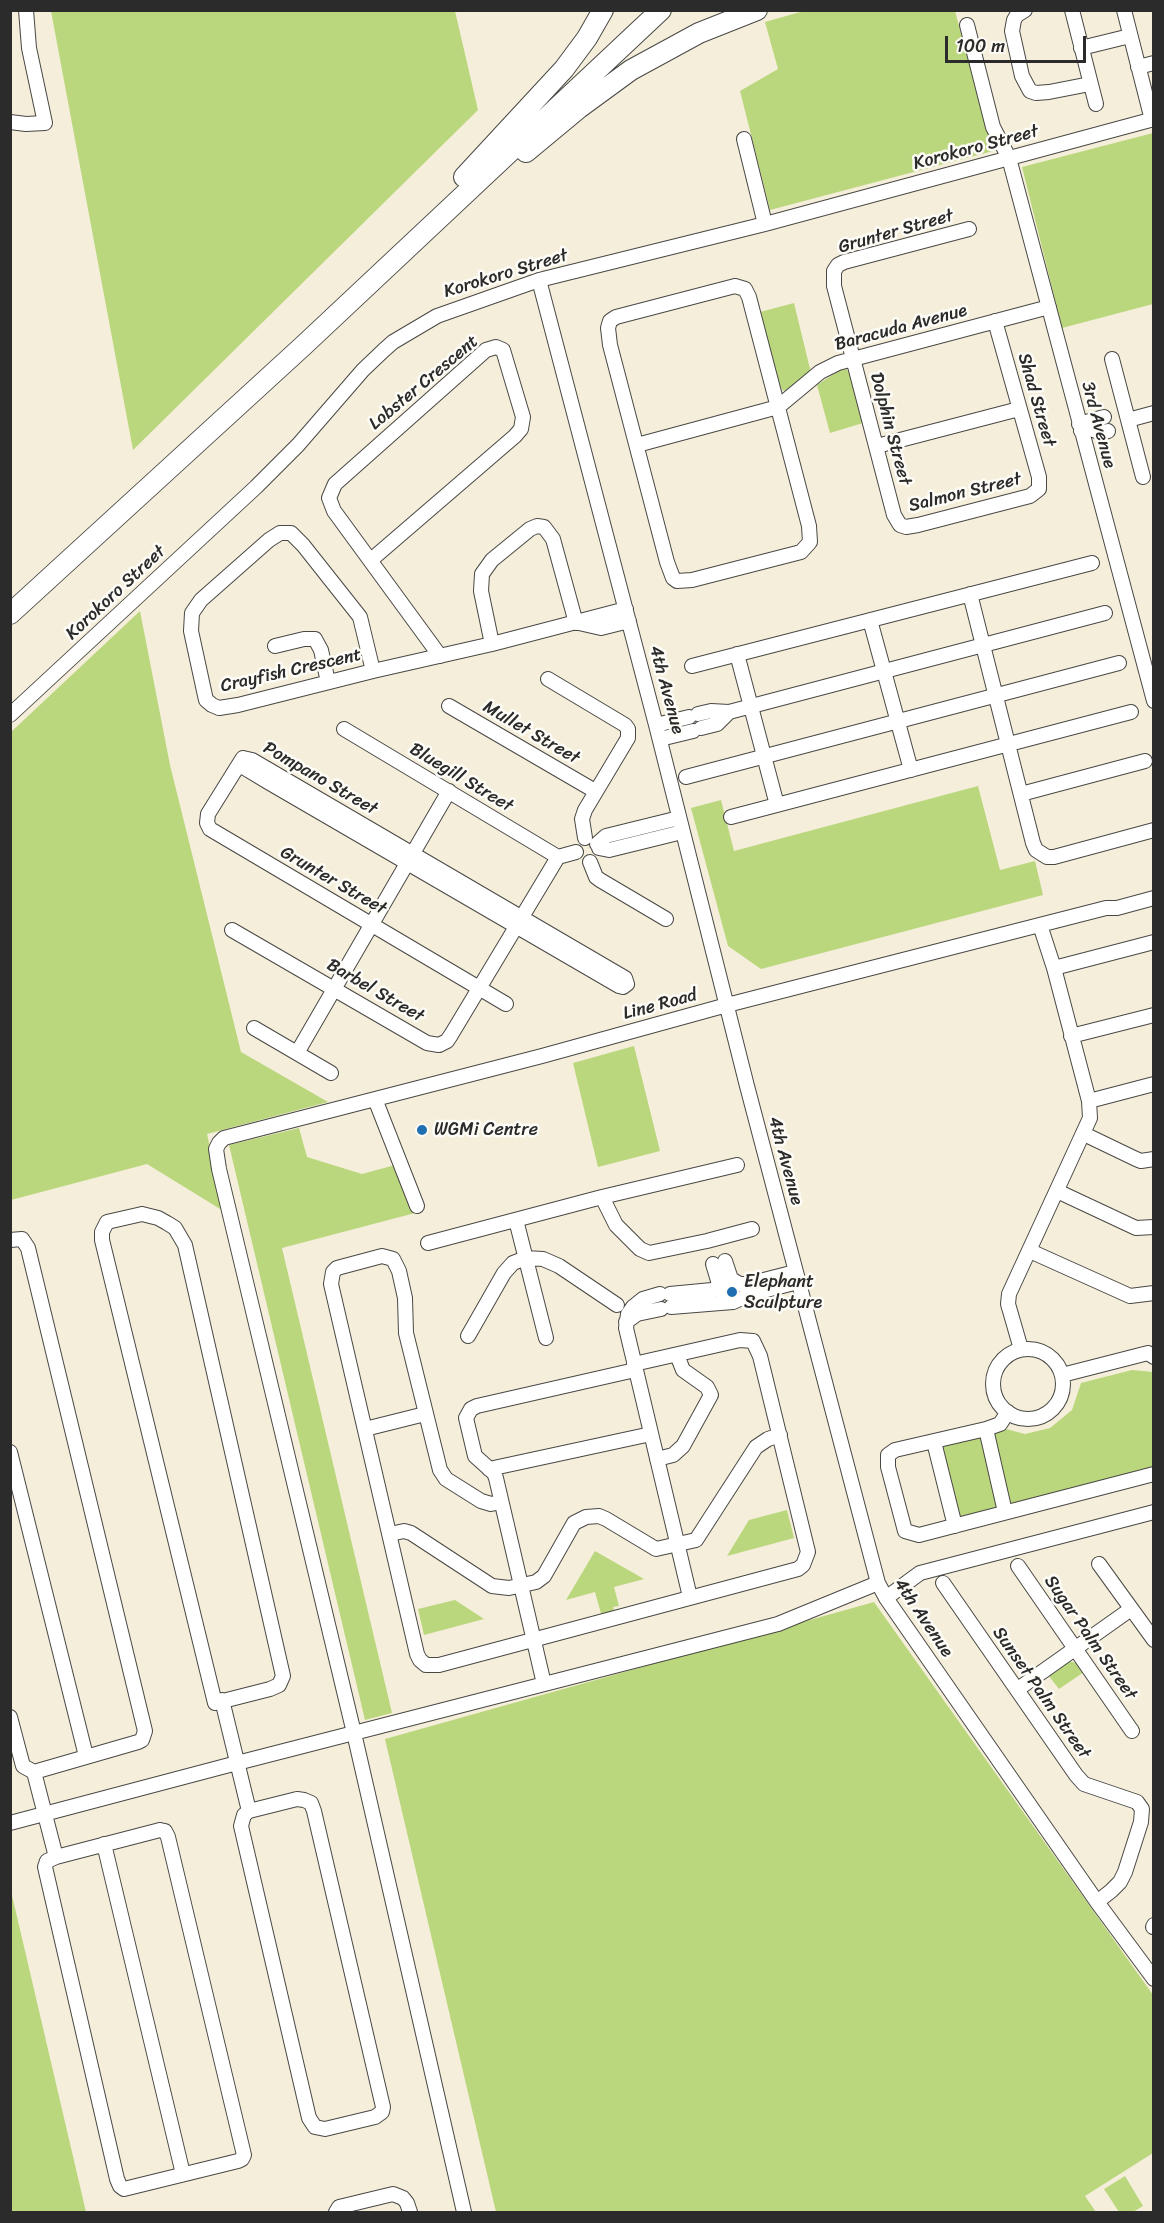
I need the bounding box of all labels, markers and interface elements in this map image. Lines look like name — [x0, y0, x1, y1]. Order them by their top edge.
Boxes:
scale bar — [948, 24, 1089, 62]
text: 100 m — [956, 30, 1005, 62]
street label: Korokoro Street — [911, 121, 1041, 175]
street label: Grunter Street — [836, 205, 956, 259]
street label: Korokoro Street — [441, 245, 571, 303]
street label: Baracuda Avenue — [832, 300, 970, 356]
street label: Lobster Crescent — [365, 331, 483, 435]
street label: Shad Street — [1012, 351, 1060, 449]
street label: Dolphin Street — [865, 370, 915, 488]
street label: 3rd Avenue — [1076, 379, 1120, 471]
street label: Salmon Street — [906, 469, 1024, 517]
street label: Korokoro Street — [62, 541, 170, 645]
street label: 4th Avenue — [644, 643, 688, 737]
street label: Crayfish Crescent — [219, 644, 363, 698]
street label: Mullet Street — [479, 697, 583, 769]
street label: Pompano Street — [259, 738, 381, 820]
street label: Bluegill Street — [405, 739, 517, 817]
street label: Grunter Street — [276, 842, 390, 920]
street label: Barbel Street — [323, 954, 427, 1028]
street label: Line Road — [621, 985, 699, 1025]
street label: 4th Avenue — [763, 1114, 807, 1208]
place label: WGMi Centre — [434, 1119, 538, 1141]
marker: WGMi Centre — [415, 1123, 429, 1137]
place label: Elephant Sculpture — [744, 1271, 822, 1314]
marker: Elephant Sculpture — [725, 1285, 739, 1299]
street label: Sugar Palm Street — [1039, 1572, 1141, 1704]
street label: 4th Avenue — [889, 1574, 957, 1662]
street label: Sunset Palm Street — [987, 1623, 1095, 1763]

